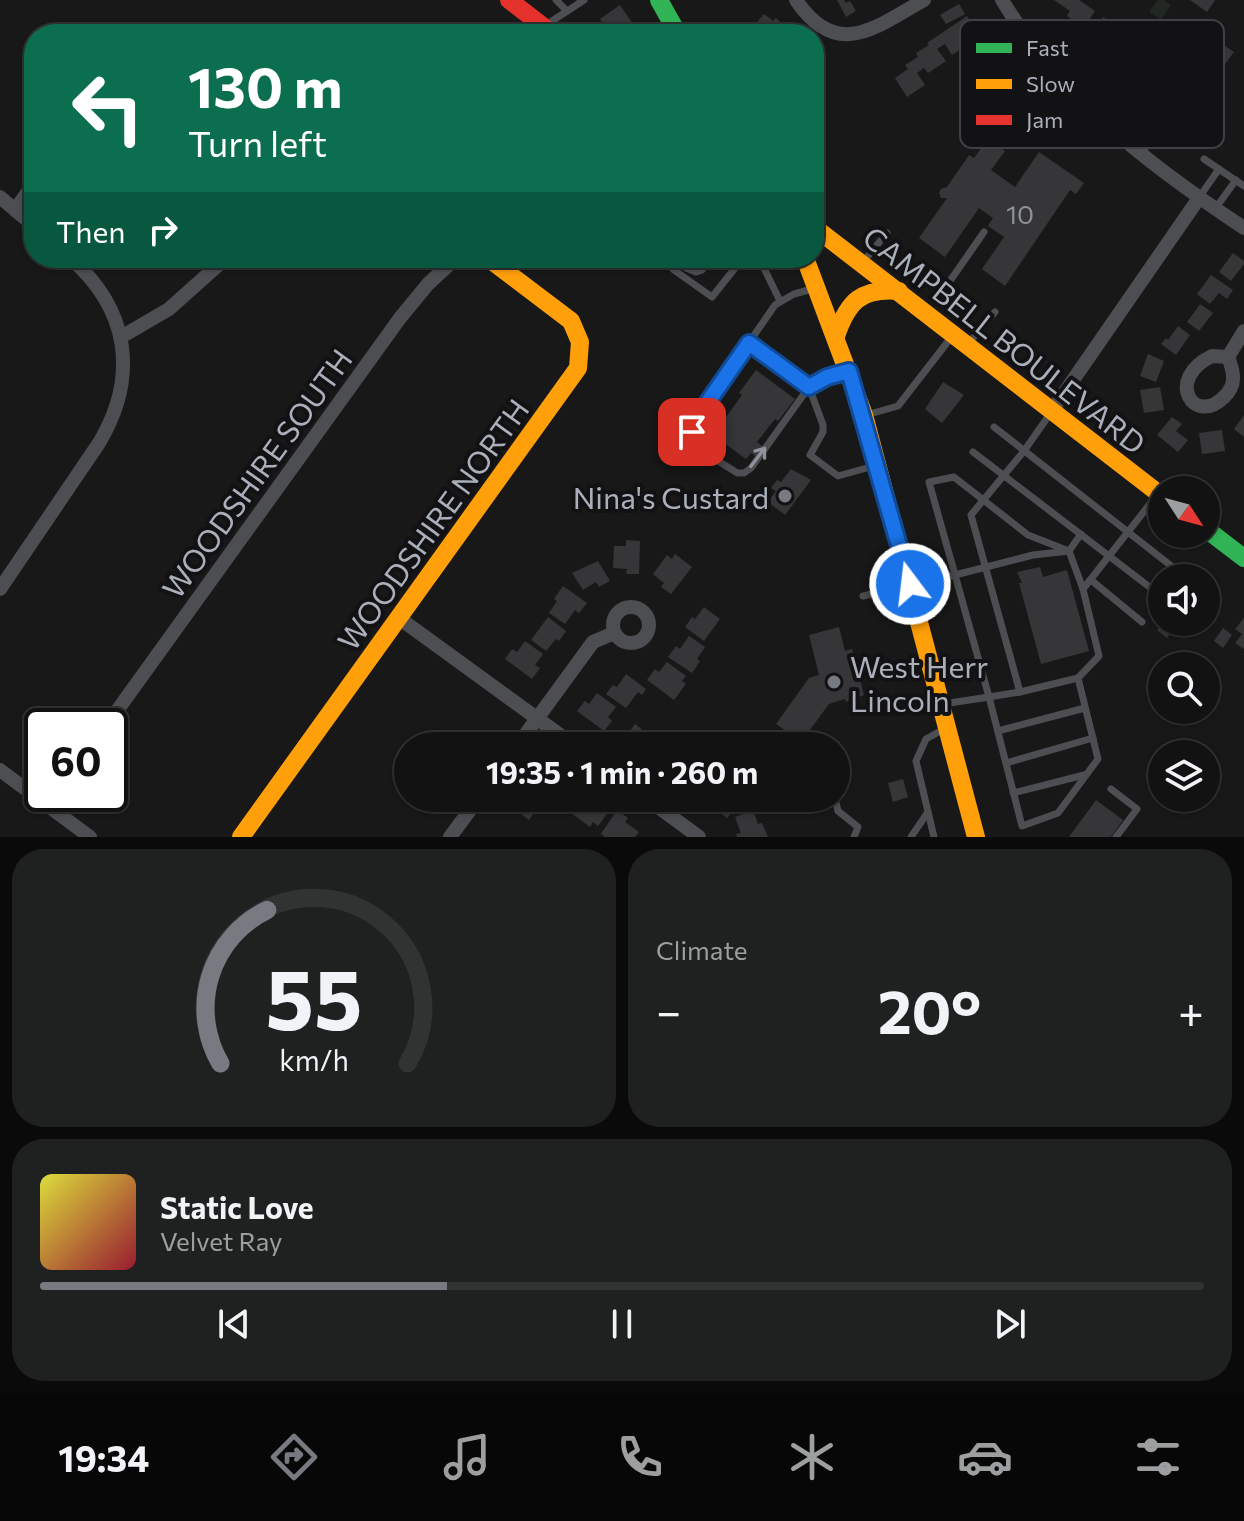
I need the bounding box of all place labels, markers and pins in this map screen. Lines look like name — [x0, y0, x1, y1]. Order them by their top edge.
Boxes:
pin — [658, 398, 726, 466]
place label: Nina's Custard — [573, 478, 769, 515]
marker: Nina's Custard — [776, 487, 794, 505]
place label: West Herr Lincoln — [850, 647, 988, 718]
marker: West Herr Lincoln — [825, 673, 843, 691]

